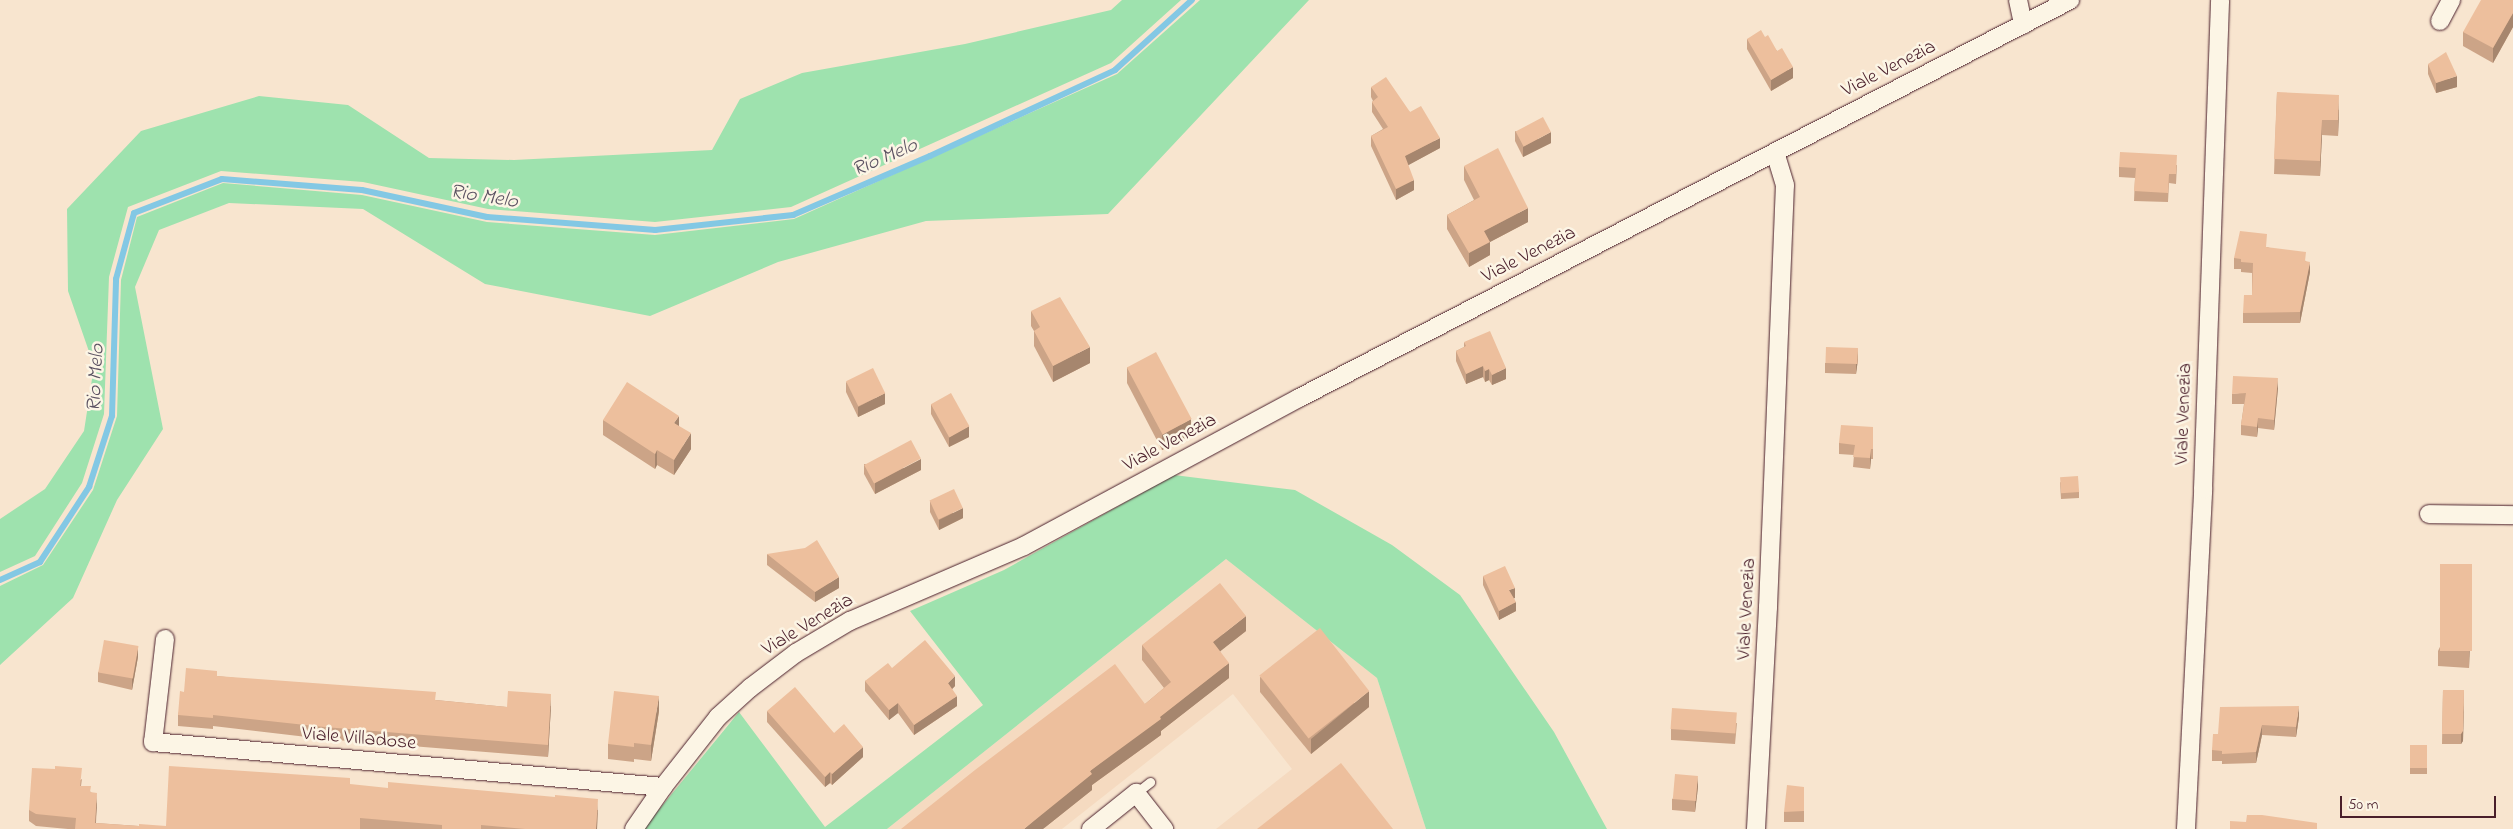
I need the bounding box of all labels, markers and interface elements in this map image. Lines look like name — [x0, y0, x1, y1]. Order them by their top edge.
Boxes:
street label: Viale Venezia — [1838, 35, 1940, 103]
water label: Rio Melo — [849, 133, 921, 183]
water label: Rio Melo — [448, 179, 520, 215]
street label: Viale Venezia — [1478, 221, 1580, 289]
water label: Rio Melo — [82, 343, 110, 413]
street label: Viale Venezia — [2170, 363, 2198, 465]
street label: Viale Venezia — [1119, 408, 1221, 478]
street label: Viale Venezia — [1732, 557, 1762, 661]
street label: Viale Venezia — [758, 588, 858, 662]
street label: Viale Villadose — [301, 722, 417, 756]
scale bar — [2343, 786, 2499, 818]
text: 50 m — [2348, 794, 2378, 816]

